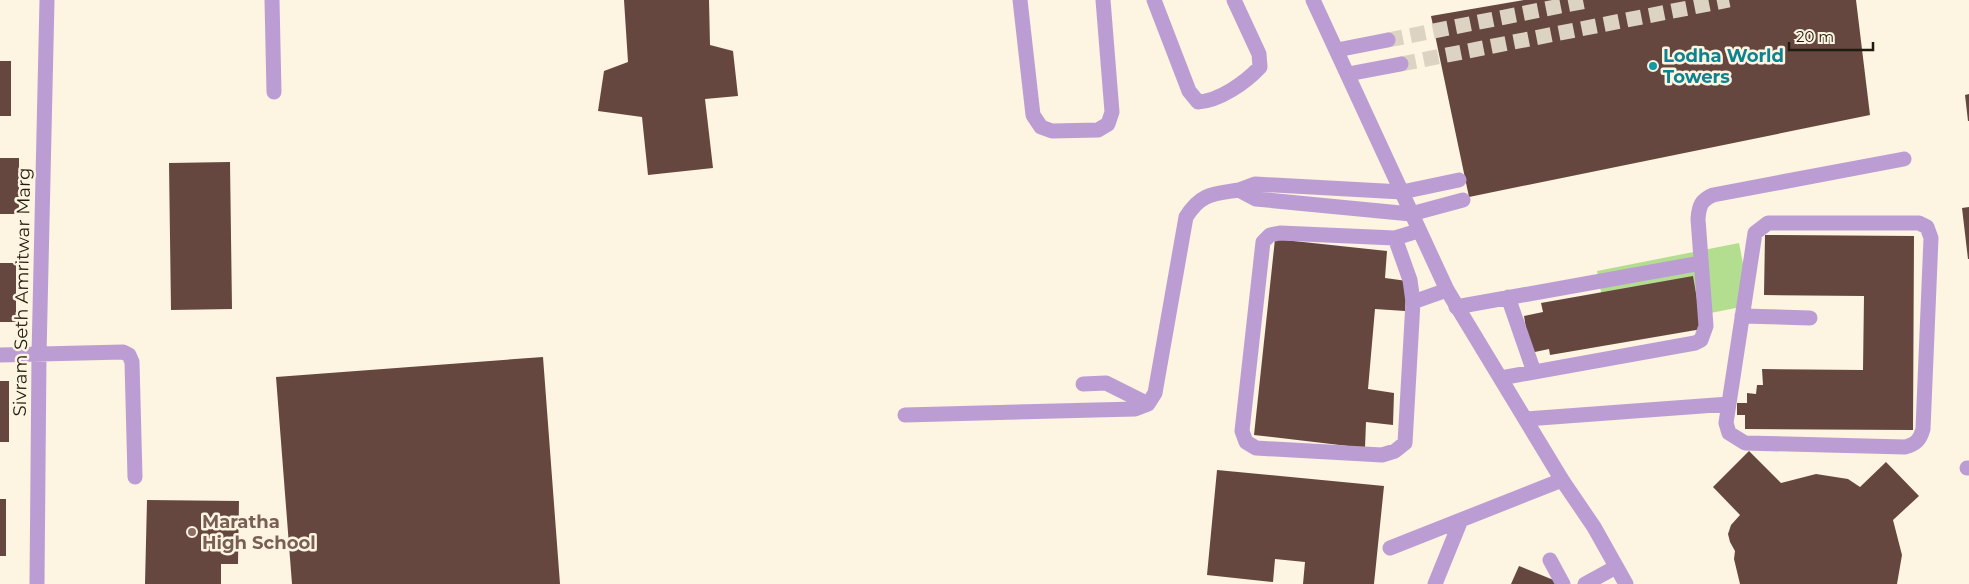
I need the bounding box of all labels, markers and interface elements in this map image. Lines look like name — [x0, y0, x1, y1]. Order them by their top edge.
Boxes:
scale bar — [1789, 20, 1873, 52]
text: 20 m — [1796, 27, 1834, 46]
place label: Lodha World Towers — [1663, 45, 1784, 88]
marker: Lodha World Towers — [1647, 60, 1659, 72]
street label: Sivram Seth Amritwar Marg — [9, 167, 35, 417]
place label: Maratha High School — [202, 511, 316, 554]
marker: Maratha High School — [186, 526, 198, 538]

